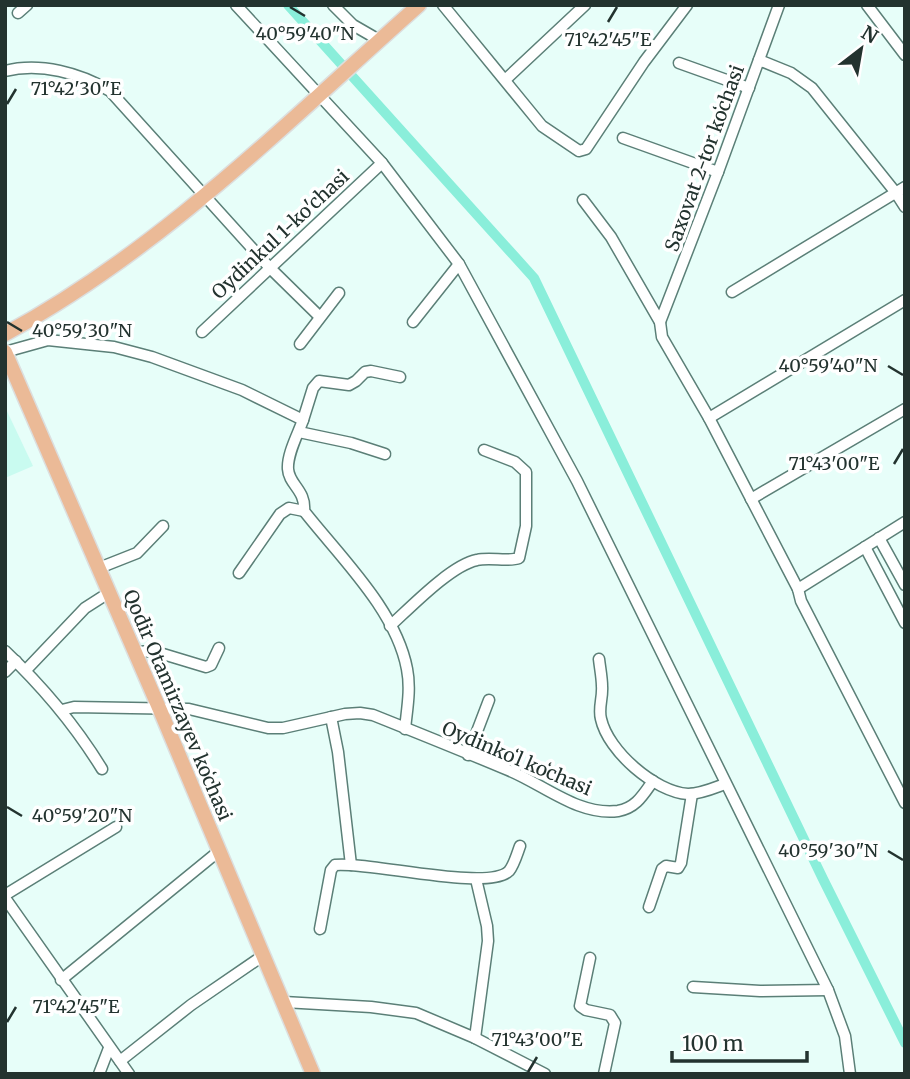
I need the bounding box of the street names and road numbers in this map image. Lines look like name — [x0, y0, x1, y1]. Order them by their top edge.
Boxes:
street label: Saxovat 2-tor koʻchasi — [659, 61, 749, 255]
street label: Oydinkul 1-ko'chasi — [206, 164, 354, 304]
street label: Qodir Otamirzayev koʻchasi — [118, 586, 238, 824]
street label: Oydinkoʻl koʻchasi — [438, 716, 596, 800]

